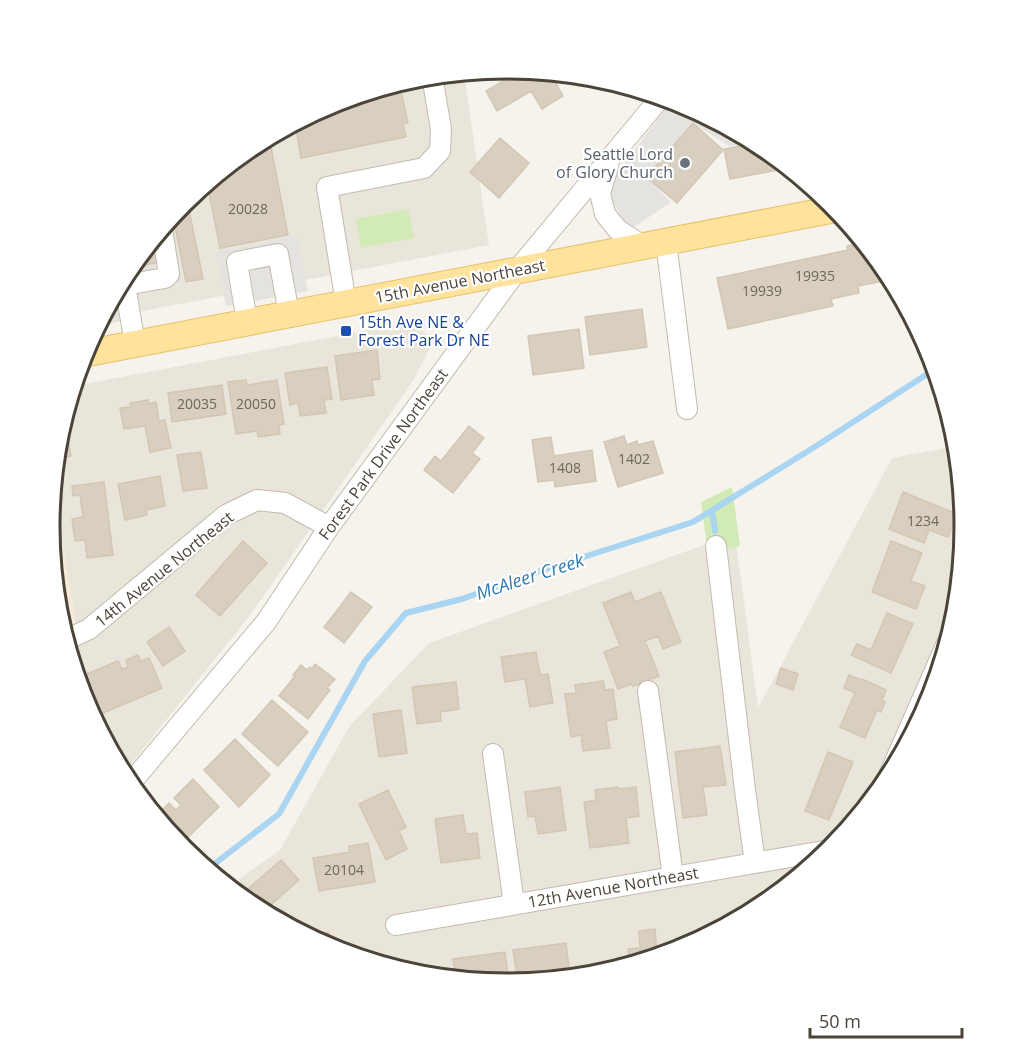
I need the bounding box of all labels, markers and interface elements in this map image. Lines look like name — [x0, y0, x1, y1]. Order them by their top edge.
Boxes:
place label: Seattle Lord of Glory Church — [556, 143, 673, 183]
marker: Seattle Lord of Glory Church — [678, 156, 692, 170]
house number: 20028 — [228, 199, 268, 218]
street label: 15th Avenue Northeast — [373, 254, 547, 308]
house number: 19935 — [795, 266, 835, 285]
house number: 19939 — [742, 281, 782, 300]
place label: 15th Ave NE & Forest Park Dr NE — [358, 311, 490, 351]
marker: 15th Ave NE & Forest Park Dr NE — [339, 324, 353, 338]
street label: Forest Park Drive Northeast — [313, 364, 453, 544]
house number: 20035 — [177, 394, 217, 413]
house number: 20050 — [236, 394, 276, 413]
house number: 1402 — [618, 449, 650, 468]
house number: 1408 — [549, 458, 581, 477]
street label: 14th Avenue Northeast — [90, 506, 238, 632]
house number: 1234 — [907, 511, 939, 530]
water label: McAleer Creek — [473, 547, 588, 605]
house number: 20104 — [324, 860, 364, 879]
street label: 12th Avenue Northeast — [526, 861, 700, 913]
scale bar — [810, 1001, 962, 1039]
text: 50 m — [819, 1009, 861, 1033]

